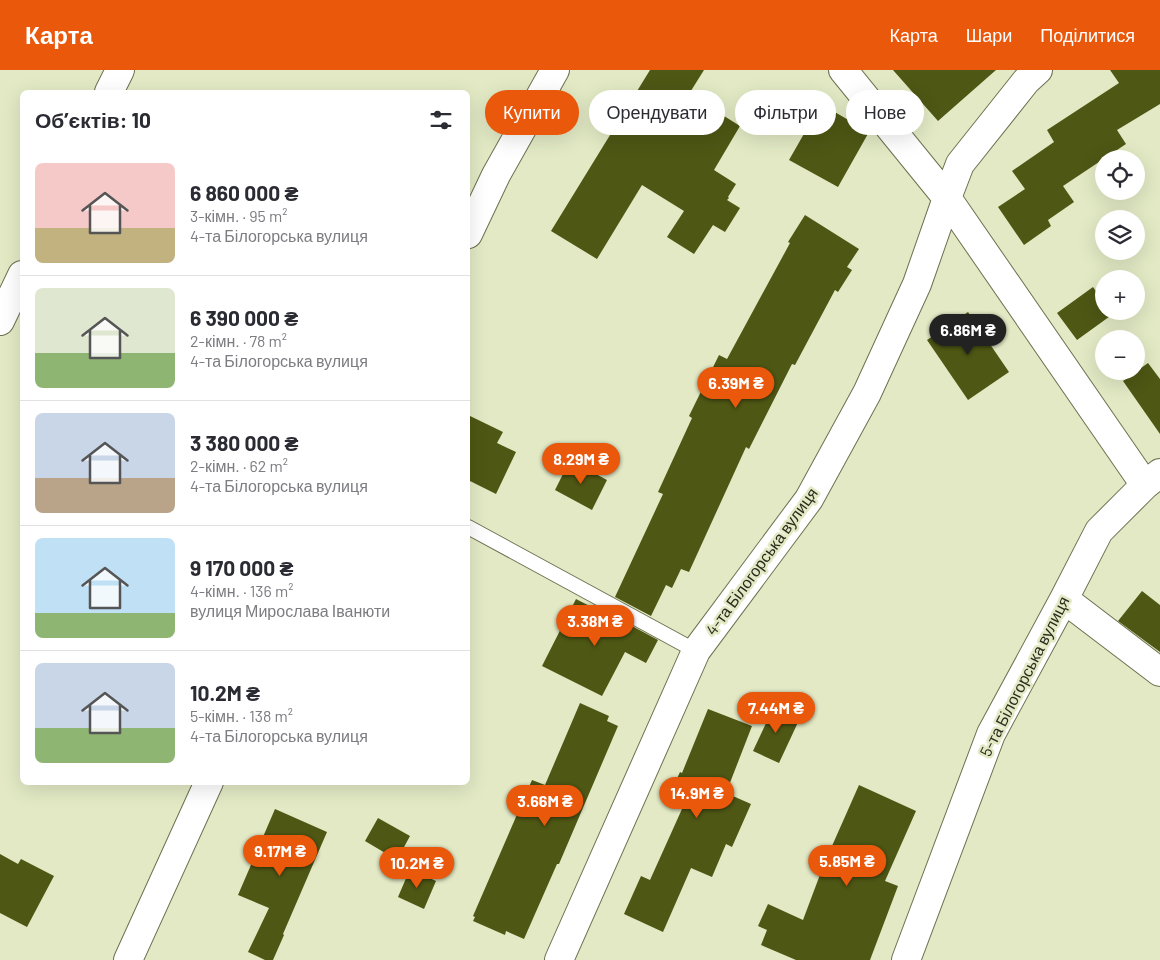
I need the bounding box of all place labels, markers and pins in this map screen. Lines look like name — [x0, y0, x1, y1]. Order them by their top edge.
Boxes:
pin: 6.86M ₴ — [922, 314, 1014, 356]
pin: 6.39M ₴ — [690, 366, 782, 409]
pin: 8.29M ₴ — [535, 442, 627, 485]
pin: 3.38M ₴ — [549, 604, 641, 647]
pin: 7.44M ₴ — [730, 692, 822, 734]
pin: 14.9M ₴ — [651, 776, 743, 819]
pin: 3.66M ₴ — [499, 784, 591, 827]
pin: 9.17M ₴ — [234, 834, 326, 877]
pin: 5.85M ₴ — [801, 844, 893, 887]
pin: 10.2M ₴ — [371, 846, 463, 889]

